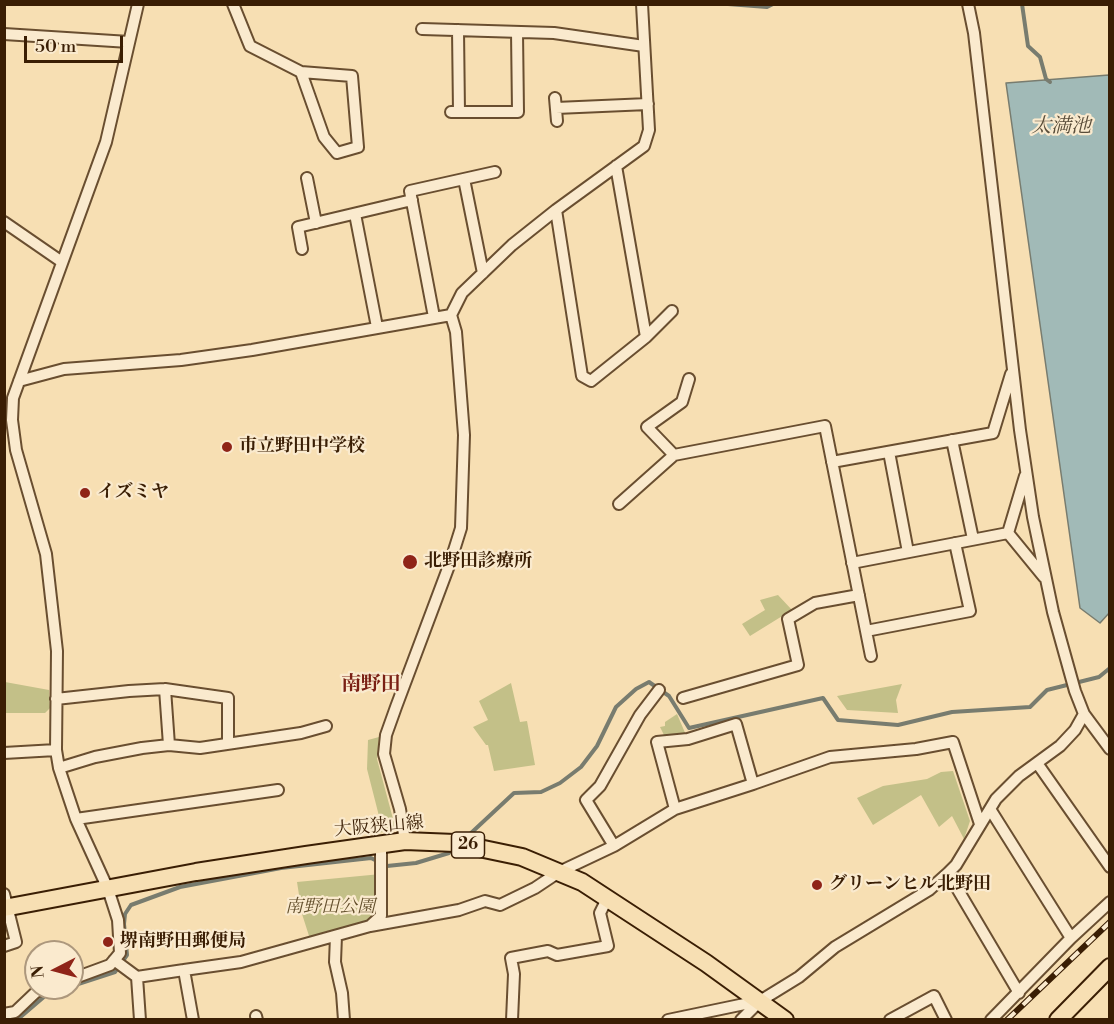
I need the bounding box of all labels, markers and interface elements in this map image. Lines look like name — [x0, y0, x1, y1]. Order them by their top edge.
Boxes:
scale bar — [27, 24, 126, 62]
text: 50 m — [35, 35, 76, 58]
water label: 太満池 — [1031, 115, 1091, 139]
place label: 市立野田中学校 — [239, 436, 365, 458]
marker: 市立野田中学校 — [220, 440, 234, 454]
place label: イズミヤ — [97, 482, 169, 504]
marker: イズミヤ — [78, 486, 92, 500]
place label: 北野田診療所 — [424, 551, 532, 573]
marker: 北野田診療所 — [401, 553, 419, 571]
district label: 南野田 — [341, 673, 401, 697]
street label: 大阪狭山線 — [333, 812, 425, 842]
road number: 26 — [452, 832, 484, 858]
place label: グリーンヒル北野田 — [829, 874, 991, 896]
marker: グリーンヒル北野田 — [810, 878, 824, 892]
park label: 南野田公園 — [285, 897, 375, 919]
place label: 堺南野田郵便局 — [120, 931, 246, 953]
marker: 堺南野田郵便局 — [101, 935, 115, 949]
north arrow — [24, 940, 84, 1000]
text: N — [27, 964, 49, 979]

